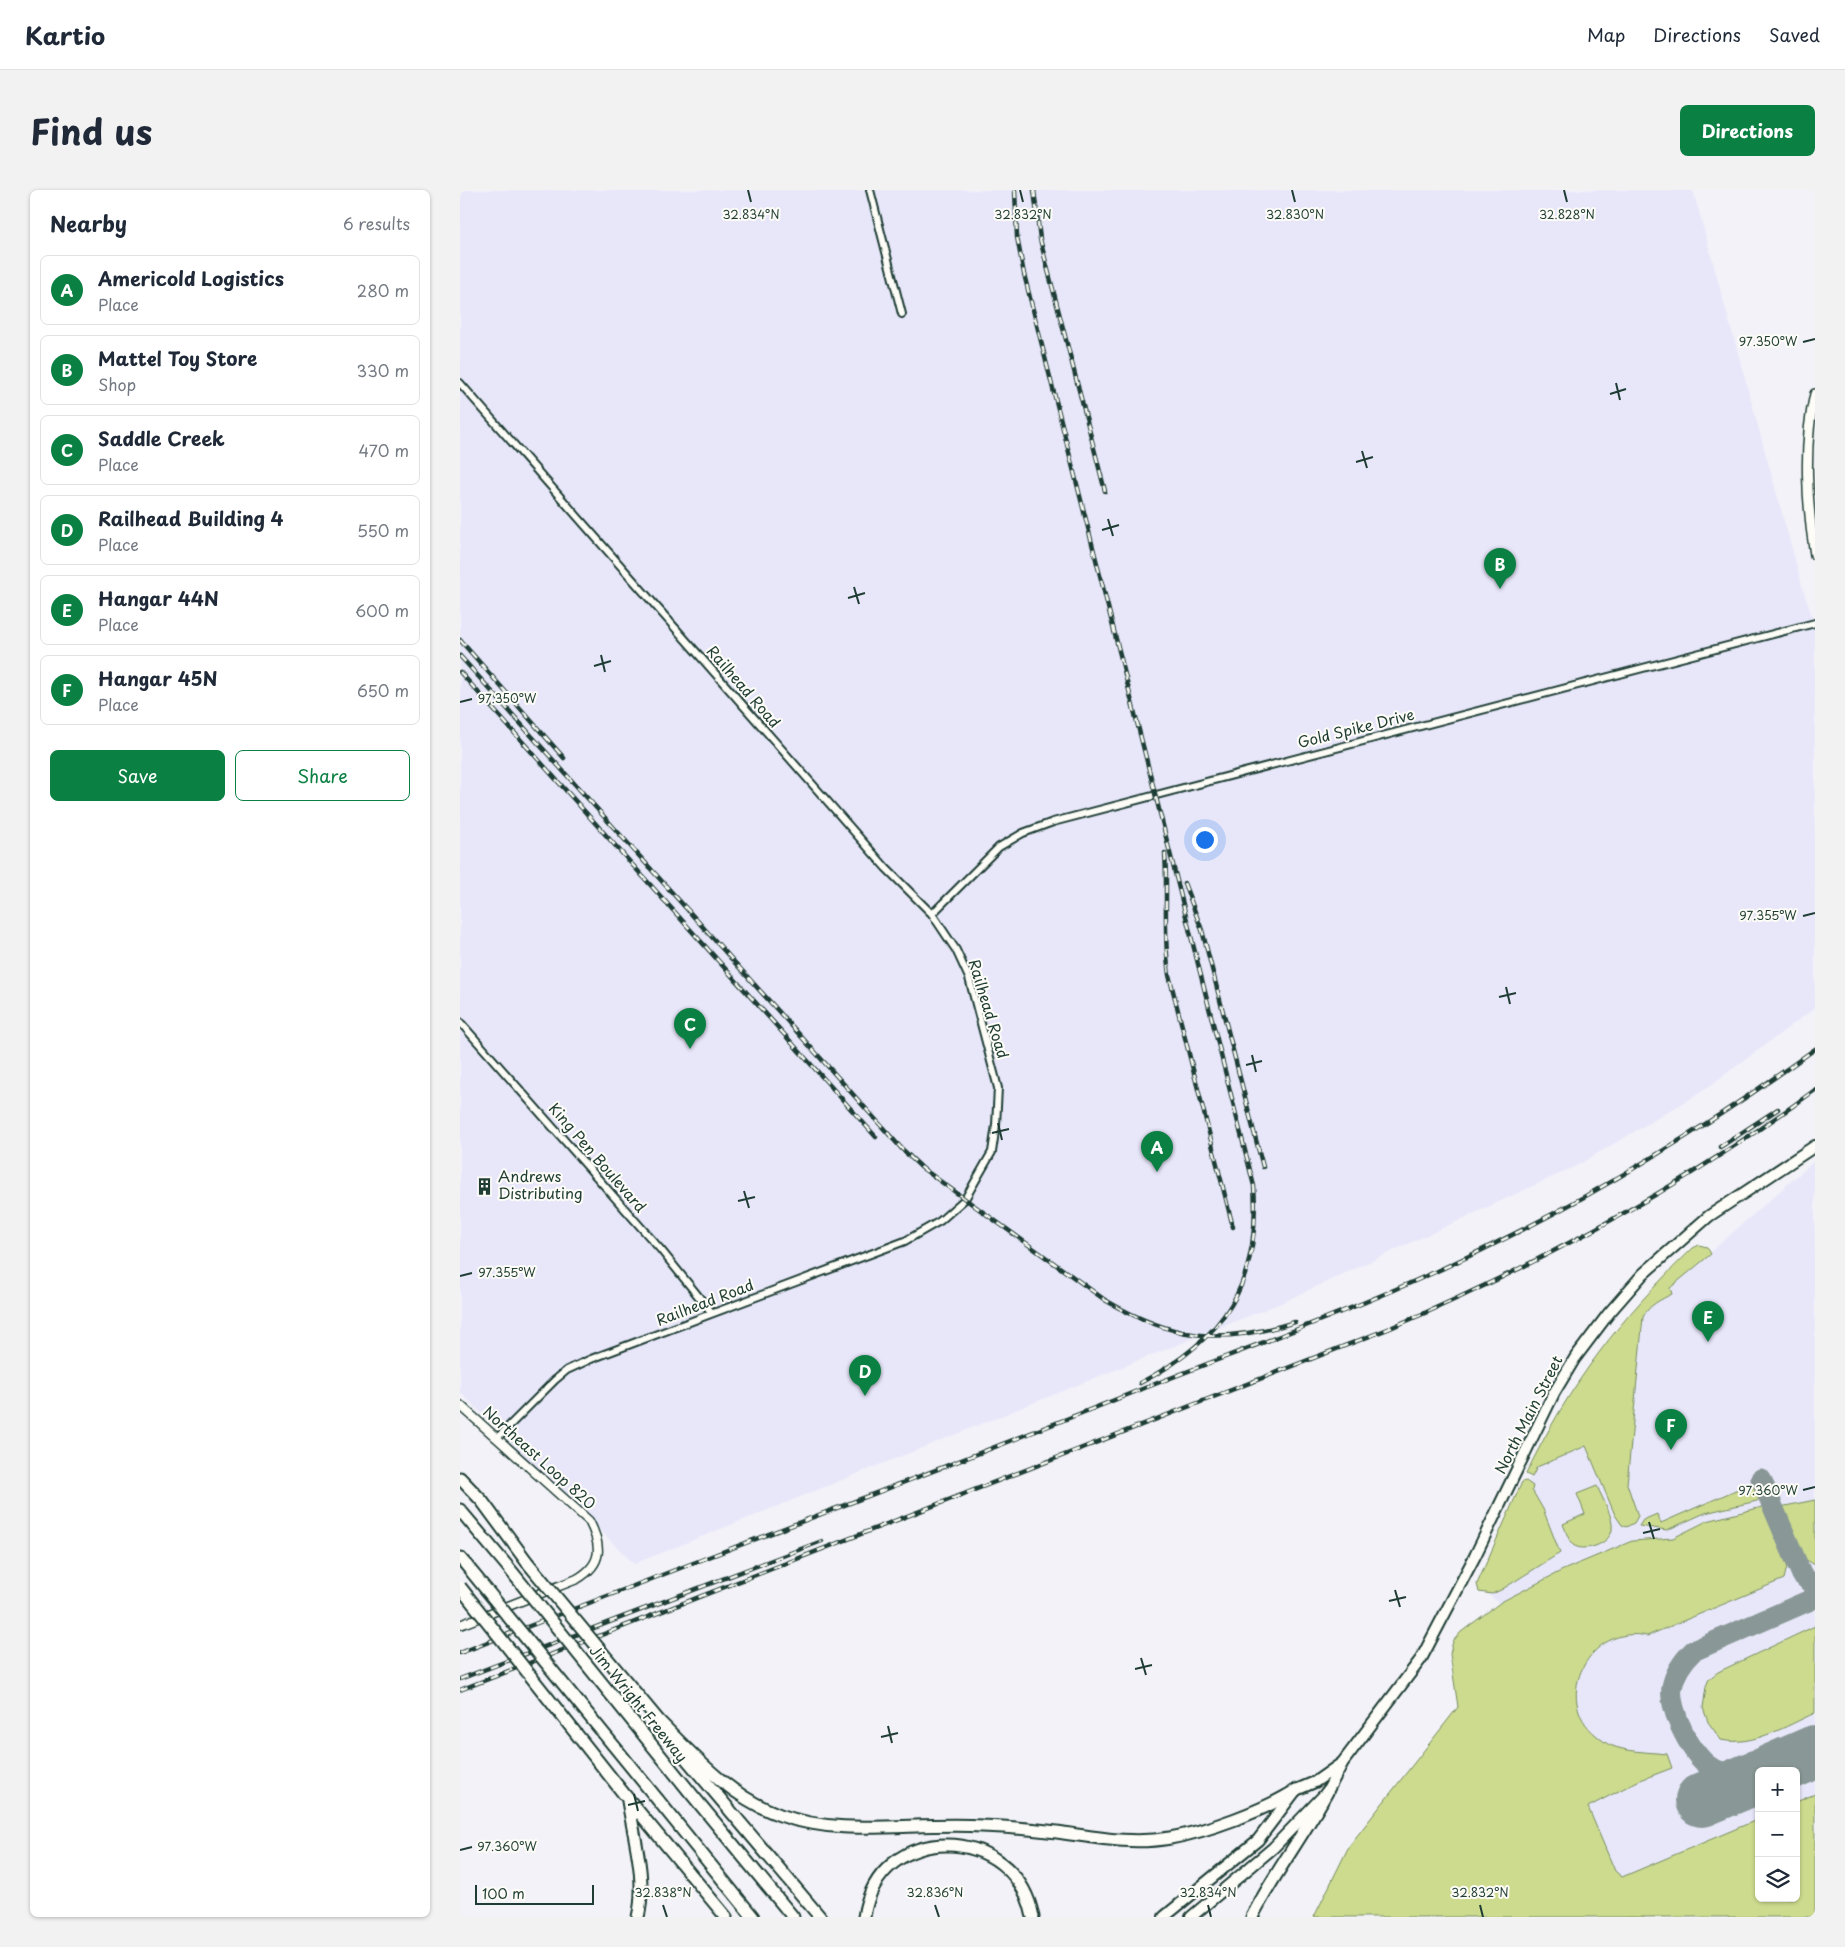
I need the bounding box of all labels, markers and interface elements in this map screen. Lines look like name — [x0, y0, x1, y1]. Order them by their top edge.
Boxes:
text: Kartio — [25, 17, 105, 53]
text: Map — [1587, 21, 1625, 48]
text: Directions — [1653, 21, 1741, 48]
text: Saved — [1769, 21, 1820, 48]
text: Find us — [30, 104, 152, 157]
button: Directions — [1680, 105, 1815, 156]
text: 32.834°N — [722, 205, 780, 223]
text: 32.832°N — [994, 205, 1052, 223]
text: 32.830°N — [1266, 205, 1324, 223]
text: 32.828°N — [1539, 205, 1595, 223]
text: Nearby — [50, 207, 127, 239]
text: 6 results — [343, 211, 410, 235]
text: Americold Logistics — [98, 264, 284, 292]
text: A — [61, 278, 73, 302]
text: 280 m — [357, 278, 409, 302]
text: Place — [98, 292, 139, 316]
text: 97.350°W — [1739, 332, 1798, 350]
text: Mattel Toy Store — [98, 344, 257, 372]
text: B — [62, 358, 72, 382]
text: 330 m — [356, 358, 409, 382]
text: Shop — [98, 372, 136, 396]
text: Saddle Creek — [98, 424, 225, 452]
text: C — [61, 438, 73, 462]
text: 470 m — [359, 438, 409, 462]
text: Place — [98, 452, 139, 476]
text: Railhead Building 4 — [98, 504, 284, 532]
text: D — [61, 518, 73, 542]
text: 550 m — [357, 518, 409, 542]
text: Place — [98, 532, 139, 556]
pin: B — [1484, 548, 1516, 589]
text: Hangar 44N — [98, 584, 219, 612]
text: E — [62, 598, 72, 622]
text: 600 m — [355, 598, 409, 622]
text: Place — [98, 612, 139, 636]
street label: Railhead Road — [702, 640, 787, 732]
text: Hangar 45N — [98, 664, 218, 692]
text: F — [62, 678, 72, 702]
text: 650 m — [357, 678, 409, 702]
text: 97.350°W — [478, 689, 537, 707]
text: Place — [98, 692, 139, 716]
street label: Gold Spike Drive — [1295, 702, 1416, 753]
button: Save — [50, 750, 225, 801]
button: Share — [235, 750, 410, 801]
your location — [1192, 827, 1218, 853]
text: 97.355°W — [1739, 906, 1797, 924]
street label: Railhead Road — [963, 956, 1016, 1061]
pin: C — [674, 1008, 706, 1049]
street label: King Pen Boulevard — [544, 1097, 652, 1217]
pin: A — [1141, 1131, 1173, 1172]
place label: Andrews Distributing — [498, 1164, 583, 1204]
building icon: Andrews Distributing — [474, 1176, 494, 1196]
text: 97.355°W — [478, 1263, 536, 1281]
street label: Railhead Road — [652, 1272, 757, 1331]
pin: E — [1692, 1301, 1724, 1342]
street label: North Main Street — [1488, 1351, 1568, 1478]
pin: D — [849, 1355, 881, 1396]
street label: Northeast Loop 820 — [478, 1400, 602, 1514]
pin: F — [1655, 1409, 1687, 1450]
text: 97.360°W — [1738, 1481, 1798, 1499]
street label: Jim Wright Freeway — [585, 1640, 694, 1767]
map controls — [1755, 1767, 1800, 1902]
button: + — [1755, 1767, 1800, 1812]
button: − — [1755, 1812, 1800, 1857]
text: 97.360°W — [477, 1837, 537, 1855]
button: layers — [1755, 1857, 1800, 1902]
scale bar — [475, 1882, 594, 1905]
text: 100 m — [482, 1883, 525, 1904]
text: 32.838°N — [634, 1883, 692, 1901]
text: 32.836°N — [907, 1883, 963, 1901]
text: 32.834°N — [1179, 1883, 1237, 1901]
text: 32.832°N — [1451, 1883, 1509, 1901]

